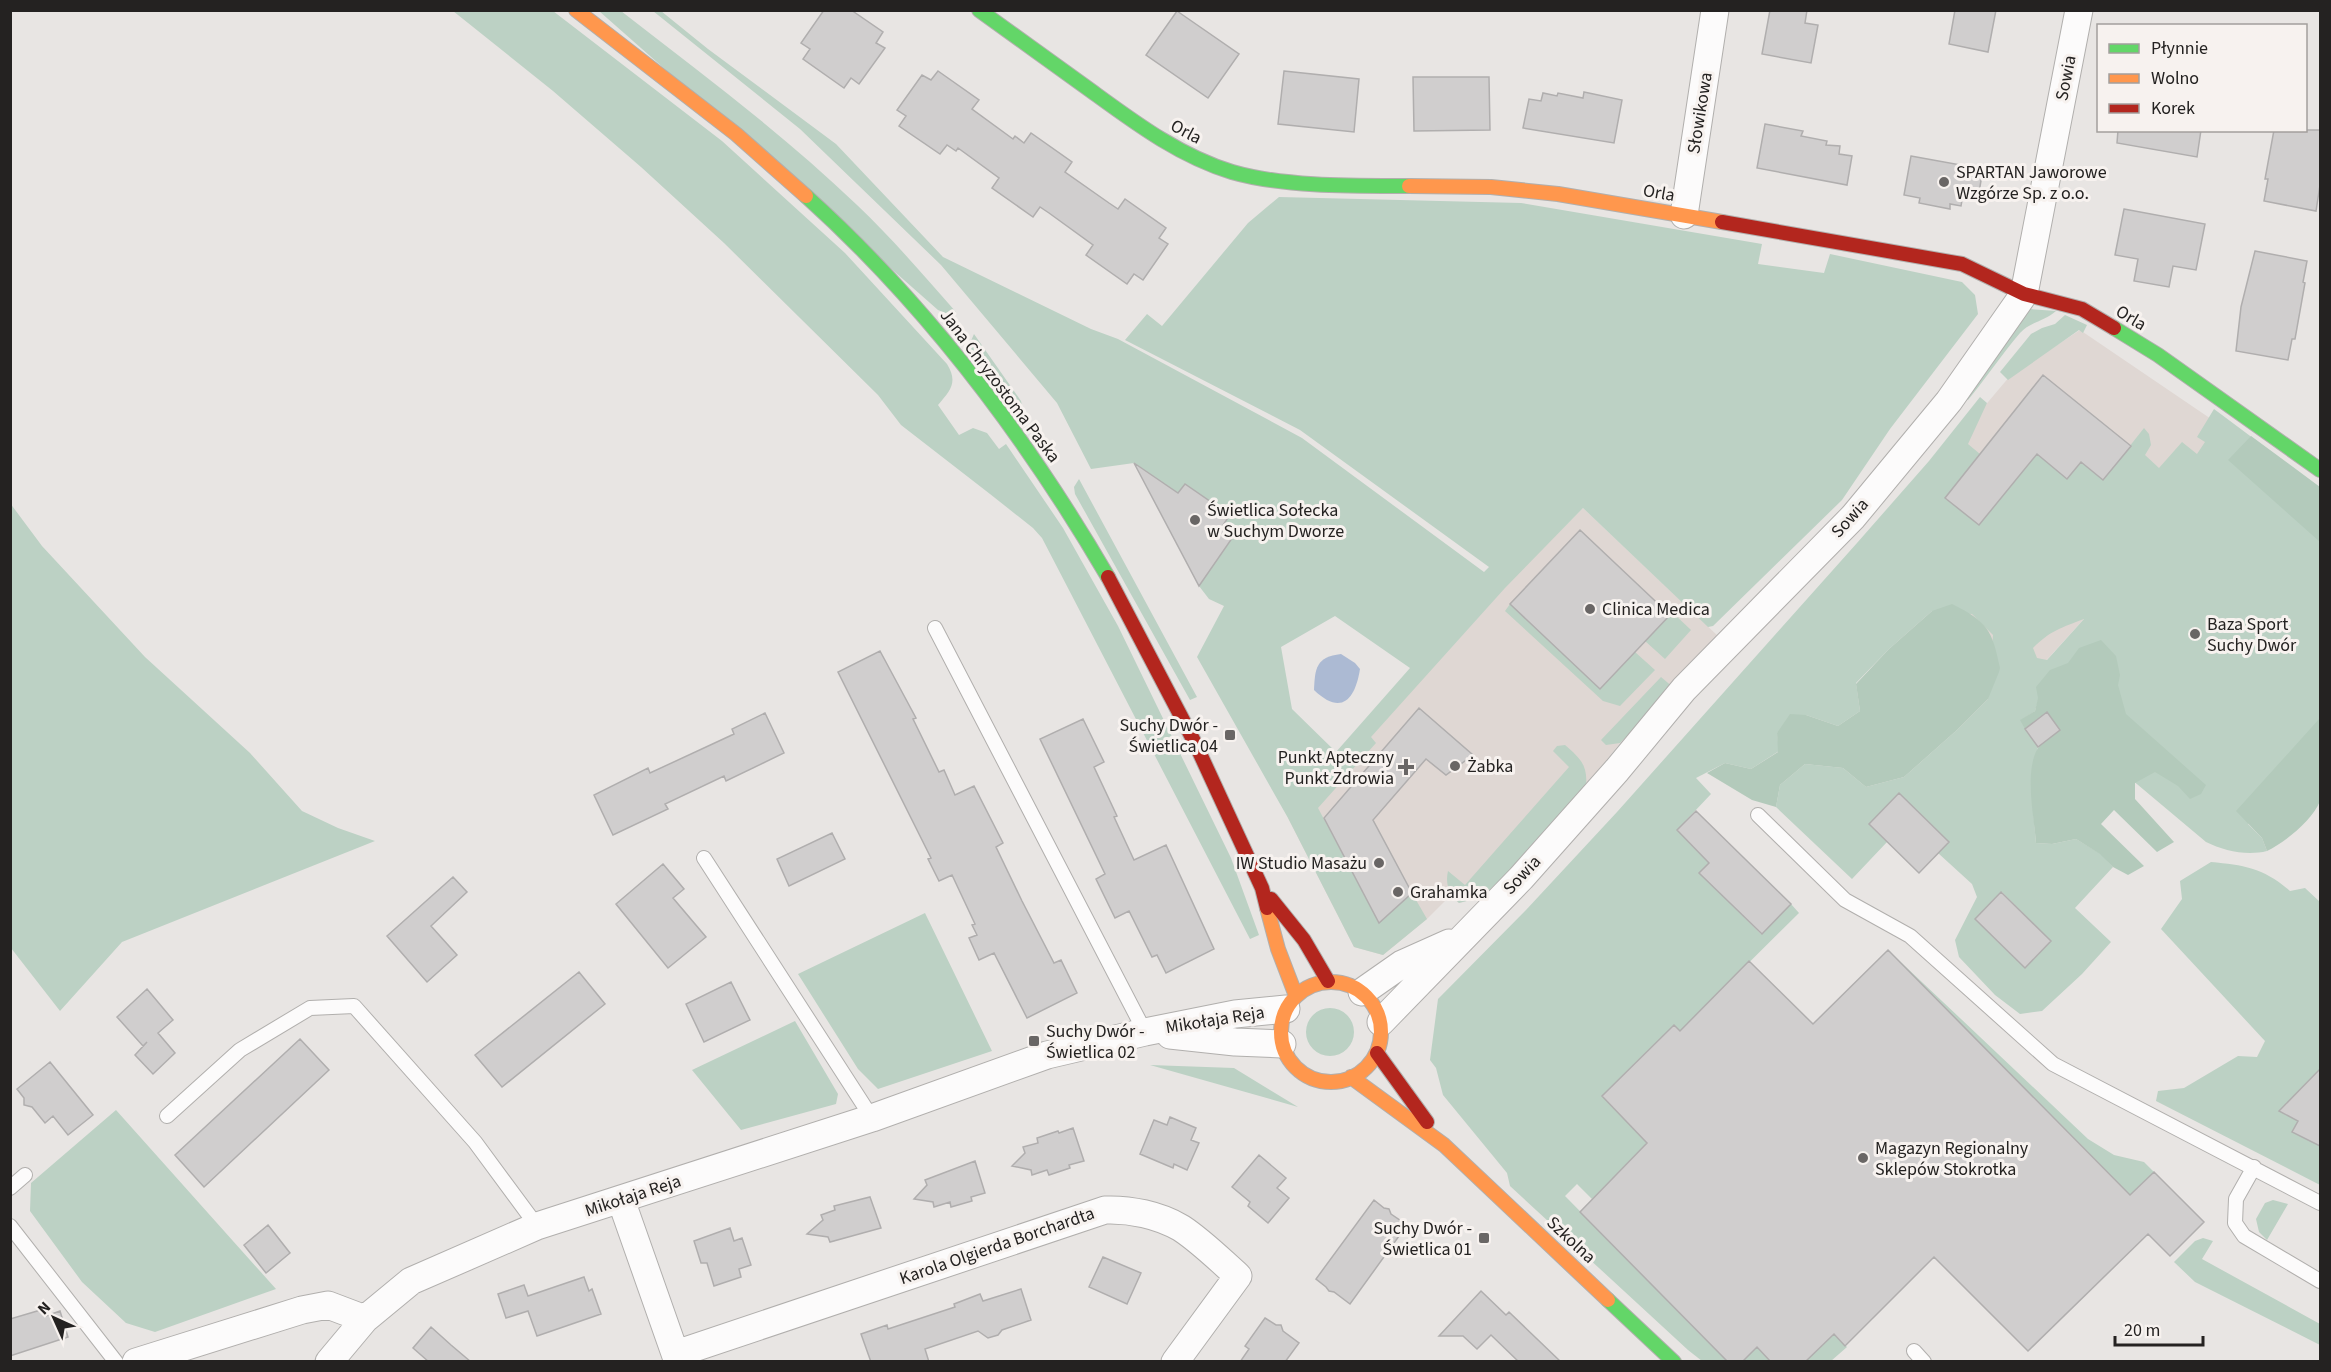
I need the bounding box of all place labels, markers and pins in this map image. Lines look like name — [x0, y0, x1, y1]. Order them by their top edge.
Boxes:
place label: SPARTAN Jaworowe Wzgórze Sp. z o.o. — [1956, 160, 2107, 206]
marker: SPARTAN Jaworowe Wzgórze Sp. z o.o. — [1937, 175, 1951, 189]
place label: Świetlica Sołecka w Suchym Dworze — [1207, 498, 1344, 544]
marker: Świetlica Sołecka w Suchym Dworze — [1188, 513, 1202, 527]
place label: Clinica Medica — [1602, 597, 1710, 622]
marker: Clinica Medica — [1583, 602, 1597, 616]
place label: Baza Sport Suchy Dwór — [2207, 612, 2297, 658]
marker: Baza Sport Suchy Dwór — [2188, 627, 2202, 641]
place label: Suchy Dwór - Świetlica 04 — [1119, 713, 1218, 759]
marker: Suchy Dwór - Świetlica 04 — [1223, 728, 1237, 742]
place label: Punkt Apteczny Punkt Zdrowia — [1278, 745, 1395, 791]
place label: Żabka — [1467, 754, 1513, 779]
marker: Żabka — [1448, 759, 1462, 773]
marker: Punkt Apteczny Punkt Zdrowia — [1399, 760, 1413, 774]
place label: IW Studio Masażu — [1236, 851, 1367, 876]
marker: IW Studio Masażu — [1372, 856, 1386, 870]
place label: Grahamka — [1410, 880, 1488, 905]
marker: Grahamka — [1391, 885, 1405, 899]
place label: Suchy Dwór - Świetlica 02 — [1046, 1019, 1145, 1065]
marker: Suchy Dwór - Świetlica 02 — [1027, 1034, 1041, 1048]
place label: Magazyn Regionalny Sklepów Stokrotka — [1875, 1136, 2029, 1182]
marker: Magazyn Regionalny Sklepów Stokrotka — [1856, 1151, 1870, 1165]
place label: Suchy Dwór - Świetlica 01 — [1373, 1216, 1472, 1262]
marker: Suchy Dwór - Świetlica 01 — [1477, 1231, 1491, 1245]

